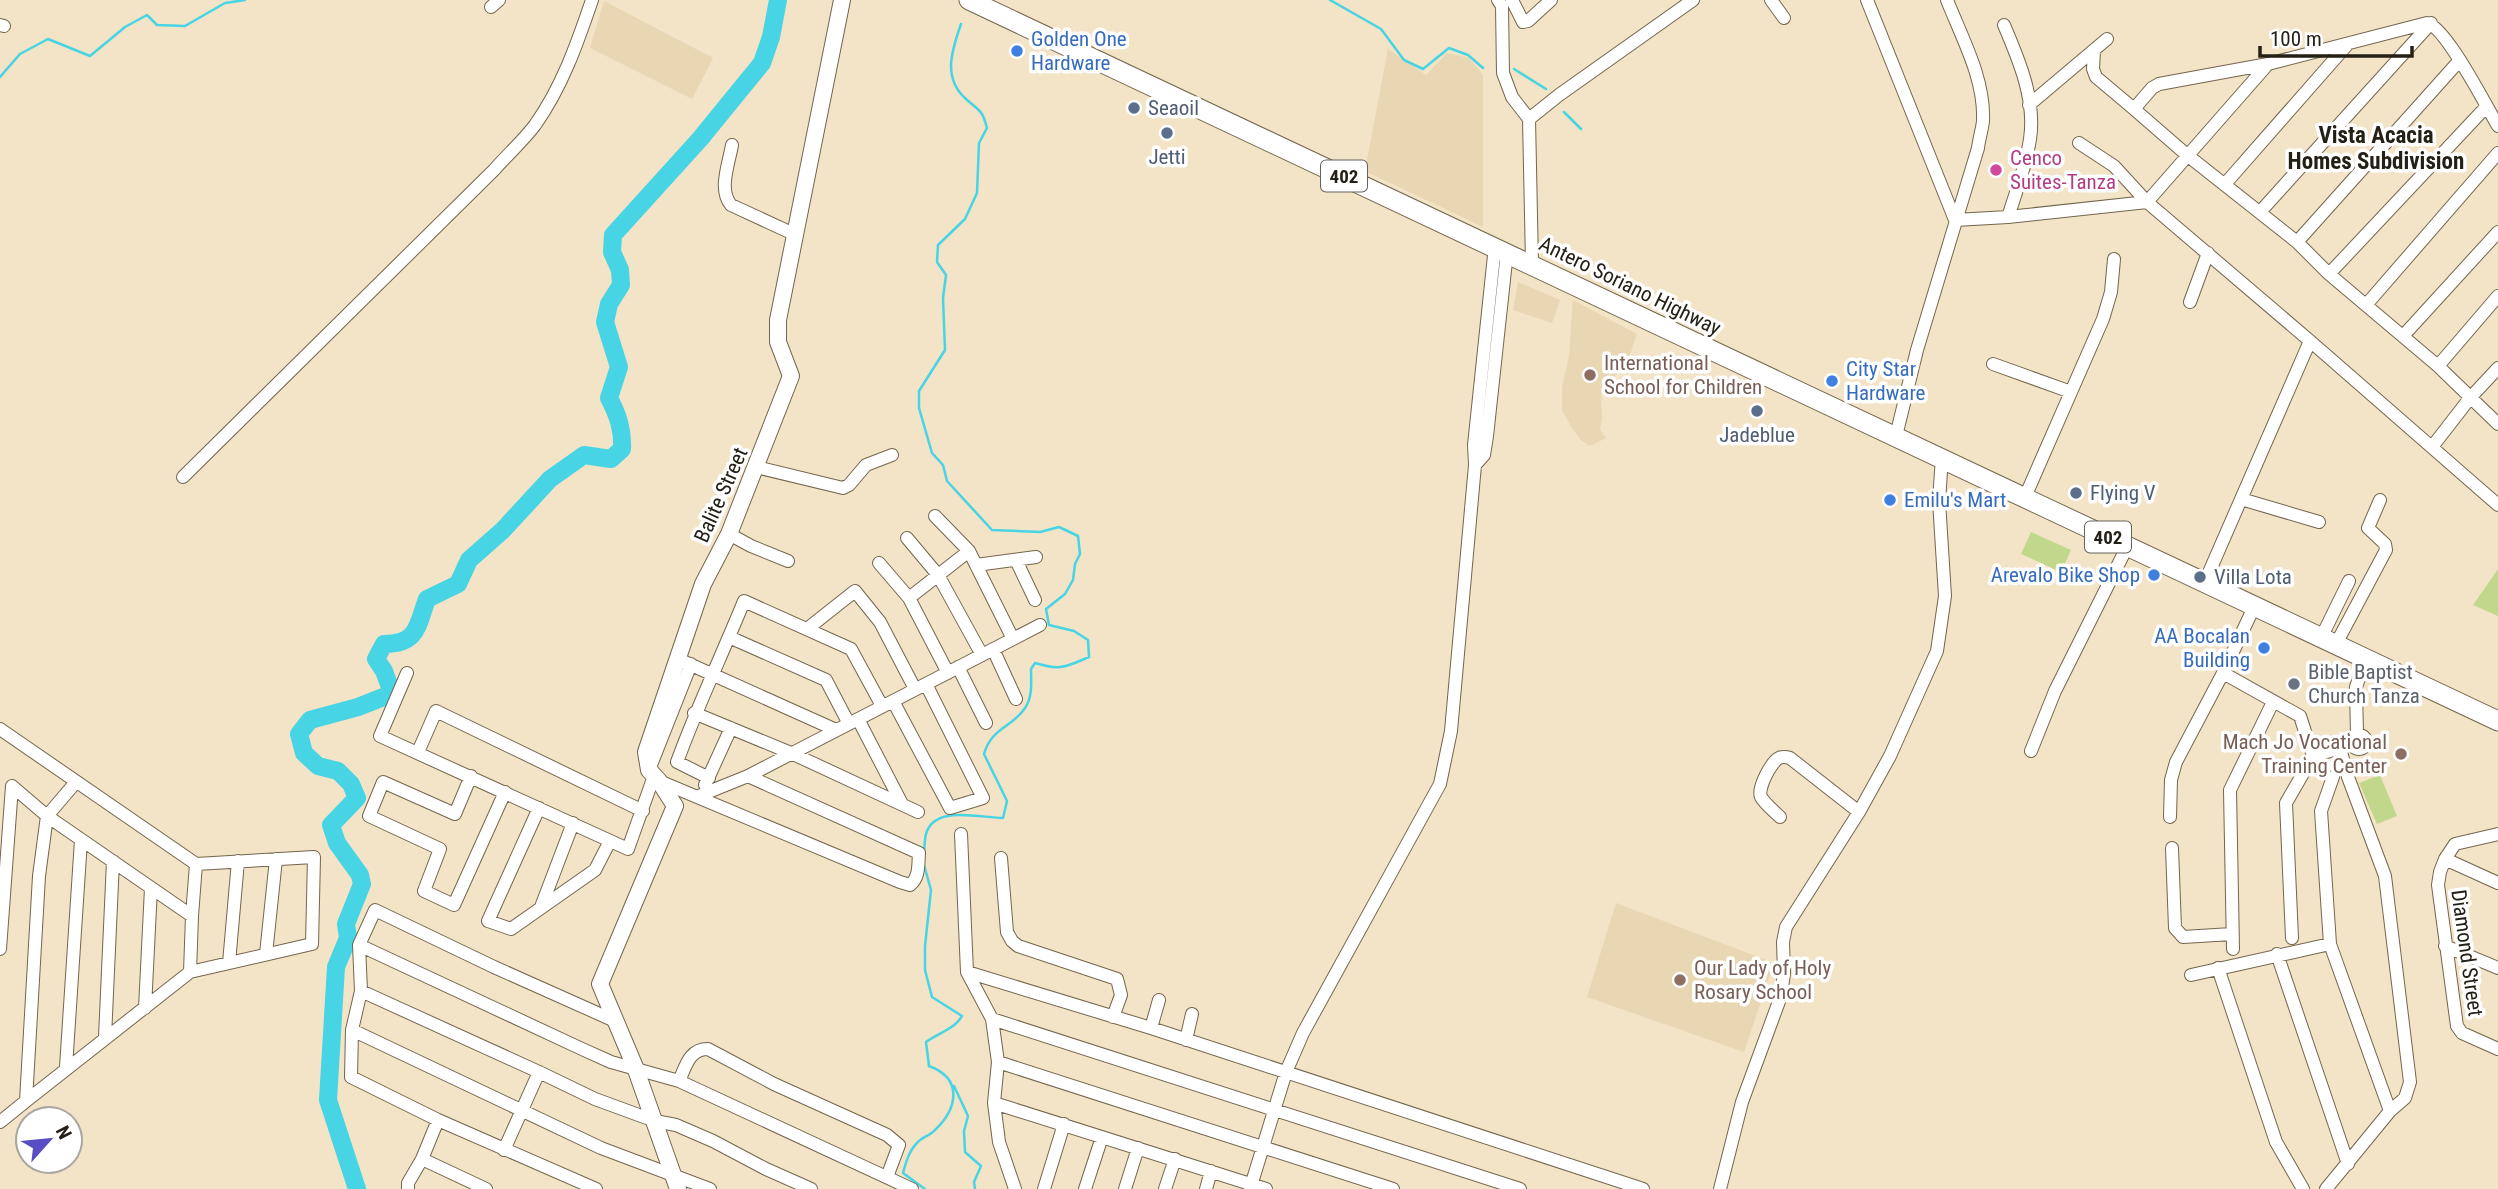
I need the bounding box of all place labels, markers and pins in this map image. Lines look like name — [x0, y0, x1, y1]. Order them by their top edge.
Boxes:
place label: Golden One Hardware — [1031, 27, 1127, 75]
marker: Golden One Hardware — [1009, 43, 1025, 59]
place label: Seaoil — [1148, 96, 1199, 120]
marker: Seaoil — [1126, 100, 1142, 116]
marker: Jetti — [1159, 125, 1175, 141]
place label: Jetti — [1148, 145, 1186, 169]
place label: Cenco Suites-Tanza — [2010, 146, 2116, 194]
marker: Cenco Suites-Tanza — [1988, 162, 2004, 178]
place label: International School for Children — [1604, 351, 1762, 399]
place label: City Star Hardware — [1846, 357, 1926, 405]
marker: International School for Children — [1582, 367, 1598, 383]
marker: City Star Hardware — [1824, 373, 1840, 389]
marker: Jadeblue — [1749, 403, 1765, 419]
place label: Jadeblue — [1719, 423, 1795, 447]
place label: Flying V — [2090, 481, 2156, 505]
marker: Flying V — [2068, 485, 2084, 501]
place label: Emilu's Mart — [1904, 488, 2006, 512]
marker: Emilu's Mart — [1882, 492, 1898, 508]
place label: Arevalo Bike Shop — [1991, 563, 2140, 587]
place label: Villa Lota — [2214, 565, 2292, 589]
marker: Arevalo Bike Shop — [2146, 567, 2162, 583]
marker: Villa Lota — [2192, 569, 2208, 585]
place label: AA Bocalan Building — [2154, 624, 2250, 672]
marker: AA Bocalan Building — [2256, 640, 2272, 656]
place label: Bible Baptist Church Tanza — [2308, 660, 2420, 708]
marker: Bible Baptist Church Tanza — [2286, 676, 2302, 692]
place label: Mach Jo Vocational Training Center — [2223, 730, 2387, 778]
marker: Mach Jo Vocational Training Center — [2393, 746, 2409, 762]
place label: Our Lady of Holy Rosary School — [1694, 956, 1831, 1004]
marker: Our Lady of Holy Rosary School — [1672, 972, 1688, 988]

